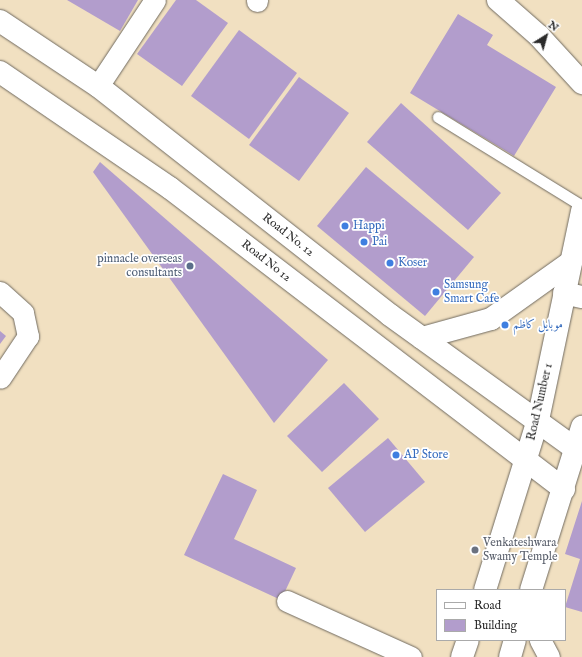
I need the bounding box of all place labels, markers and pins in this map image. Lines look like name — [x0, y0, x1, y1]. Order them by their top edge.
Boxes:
place label: Happi — [353, 219, 385, 233]
marker: Happi — [340, 221, 350, 231]
place label: Pai — [372, 235, 387, 249]
marker: Pai — [359, 237, 369, 247]
place label: pinnacle overseas consultants — [97, 252, 182, 280]
place label: Koser — [398, 256, 427, 270]
marker: Koser — [385, 258, 395, 268]
marker: pinnacle overseas consultants — [185, 261, 195, 271]
place label: Samsung Smart Cafe — [444, 278, 499, 306]
marker: Samsung Smart Cafe — [431, 287, 441, 297]
place label: موبايل كاظم — [513, 318, 563, 332]
marker: موبايل كاظم — [500, 320, 510, 330]
place label: AP Store — [404, 448, 448, 462]
marker: AP Store — [391, 450, 401, 460]
place label: Venkateshwara Swamy Temple — [483, 536, 557, 564]
marker: Venkateshwara Swamy Temple — [470, 545, 480, 555]

